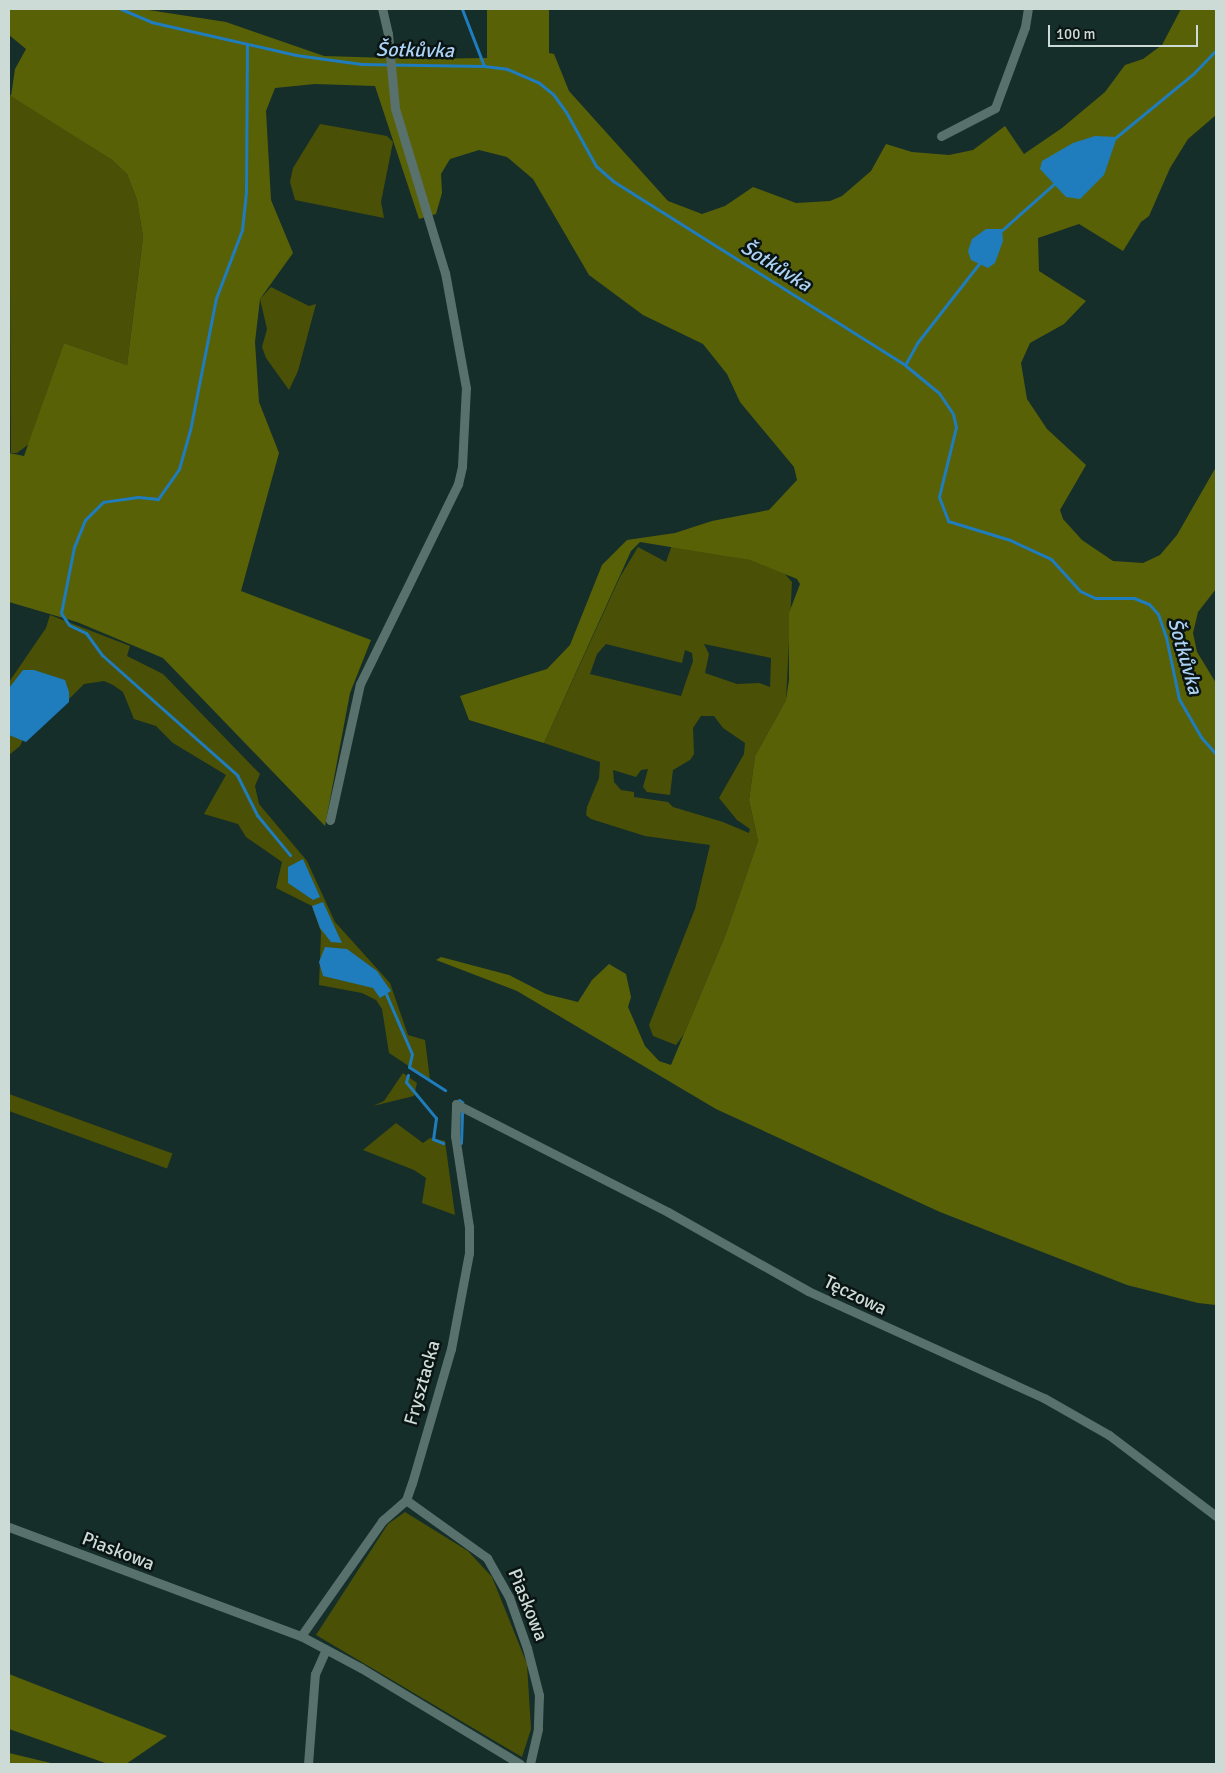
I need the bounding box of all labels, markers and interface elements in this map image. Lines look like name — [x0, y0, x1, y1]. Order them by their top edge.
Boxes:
scale bar — [1050, 15, 1200, 47]
text: 100 m — [1056, 25, 1096, 43]
water label: Šotkůvka — [376, 37, 454, 63]
water label: Šotkůvka — [736, 235, 816, 297]
water label: Šotkůvka — [1163, 615, 1207, 697]
street label: Tęczowa — [820, 1271, 890, 1321]
street label: Frysztacka — [400, 1338, 446, 1428]
street label: Piaskowa — [78, 1528, 158, 1576]
street label: Piaskowa — [502, 1566, 552, 1644]

